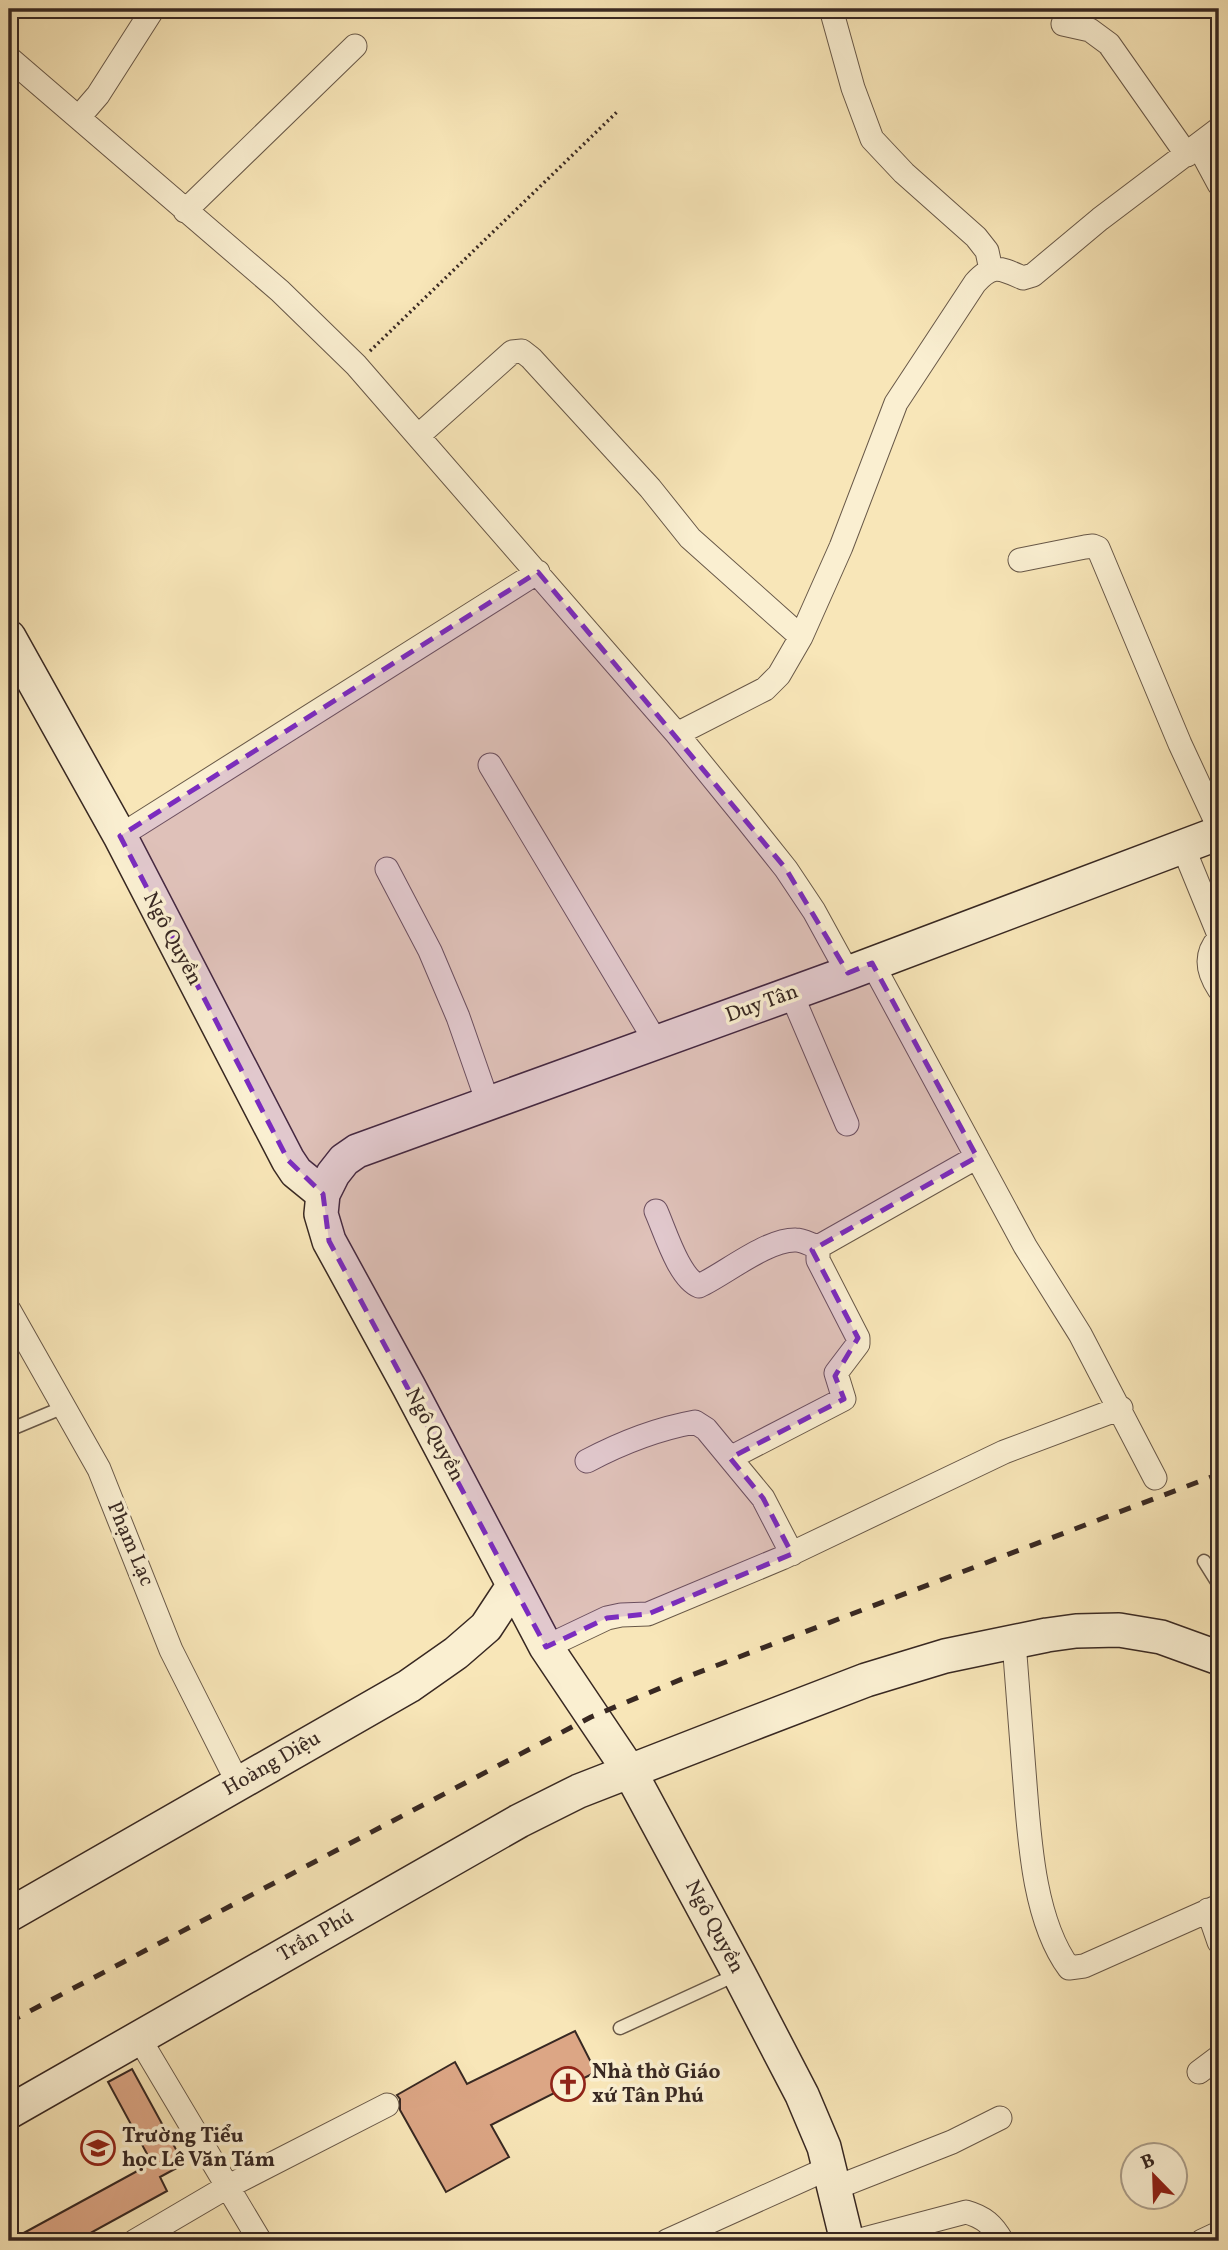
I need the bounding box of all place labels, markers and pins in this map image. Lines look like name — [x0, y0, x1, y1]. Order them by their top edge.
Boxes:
place label: Nhà thờ Giáo xứ Tân Phú — [592, 2058, 721, 2111]
church icon: Nhà thờ Giáo xứ Tân Phú — [549, 2065, 587, 2103]
place label: Trường Tiểu học Lê Văn Tám — [122, 2122, 275, 2175]
school or university icon: Trường Tiểu học Lê Văn Tám — [79, 2129, 117, 2167]

